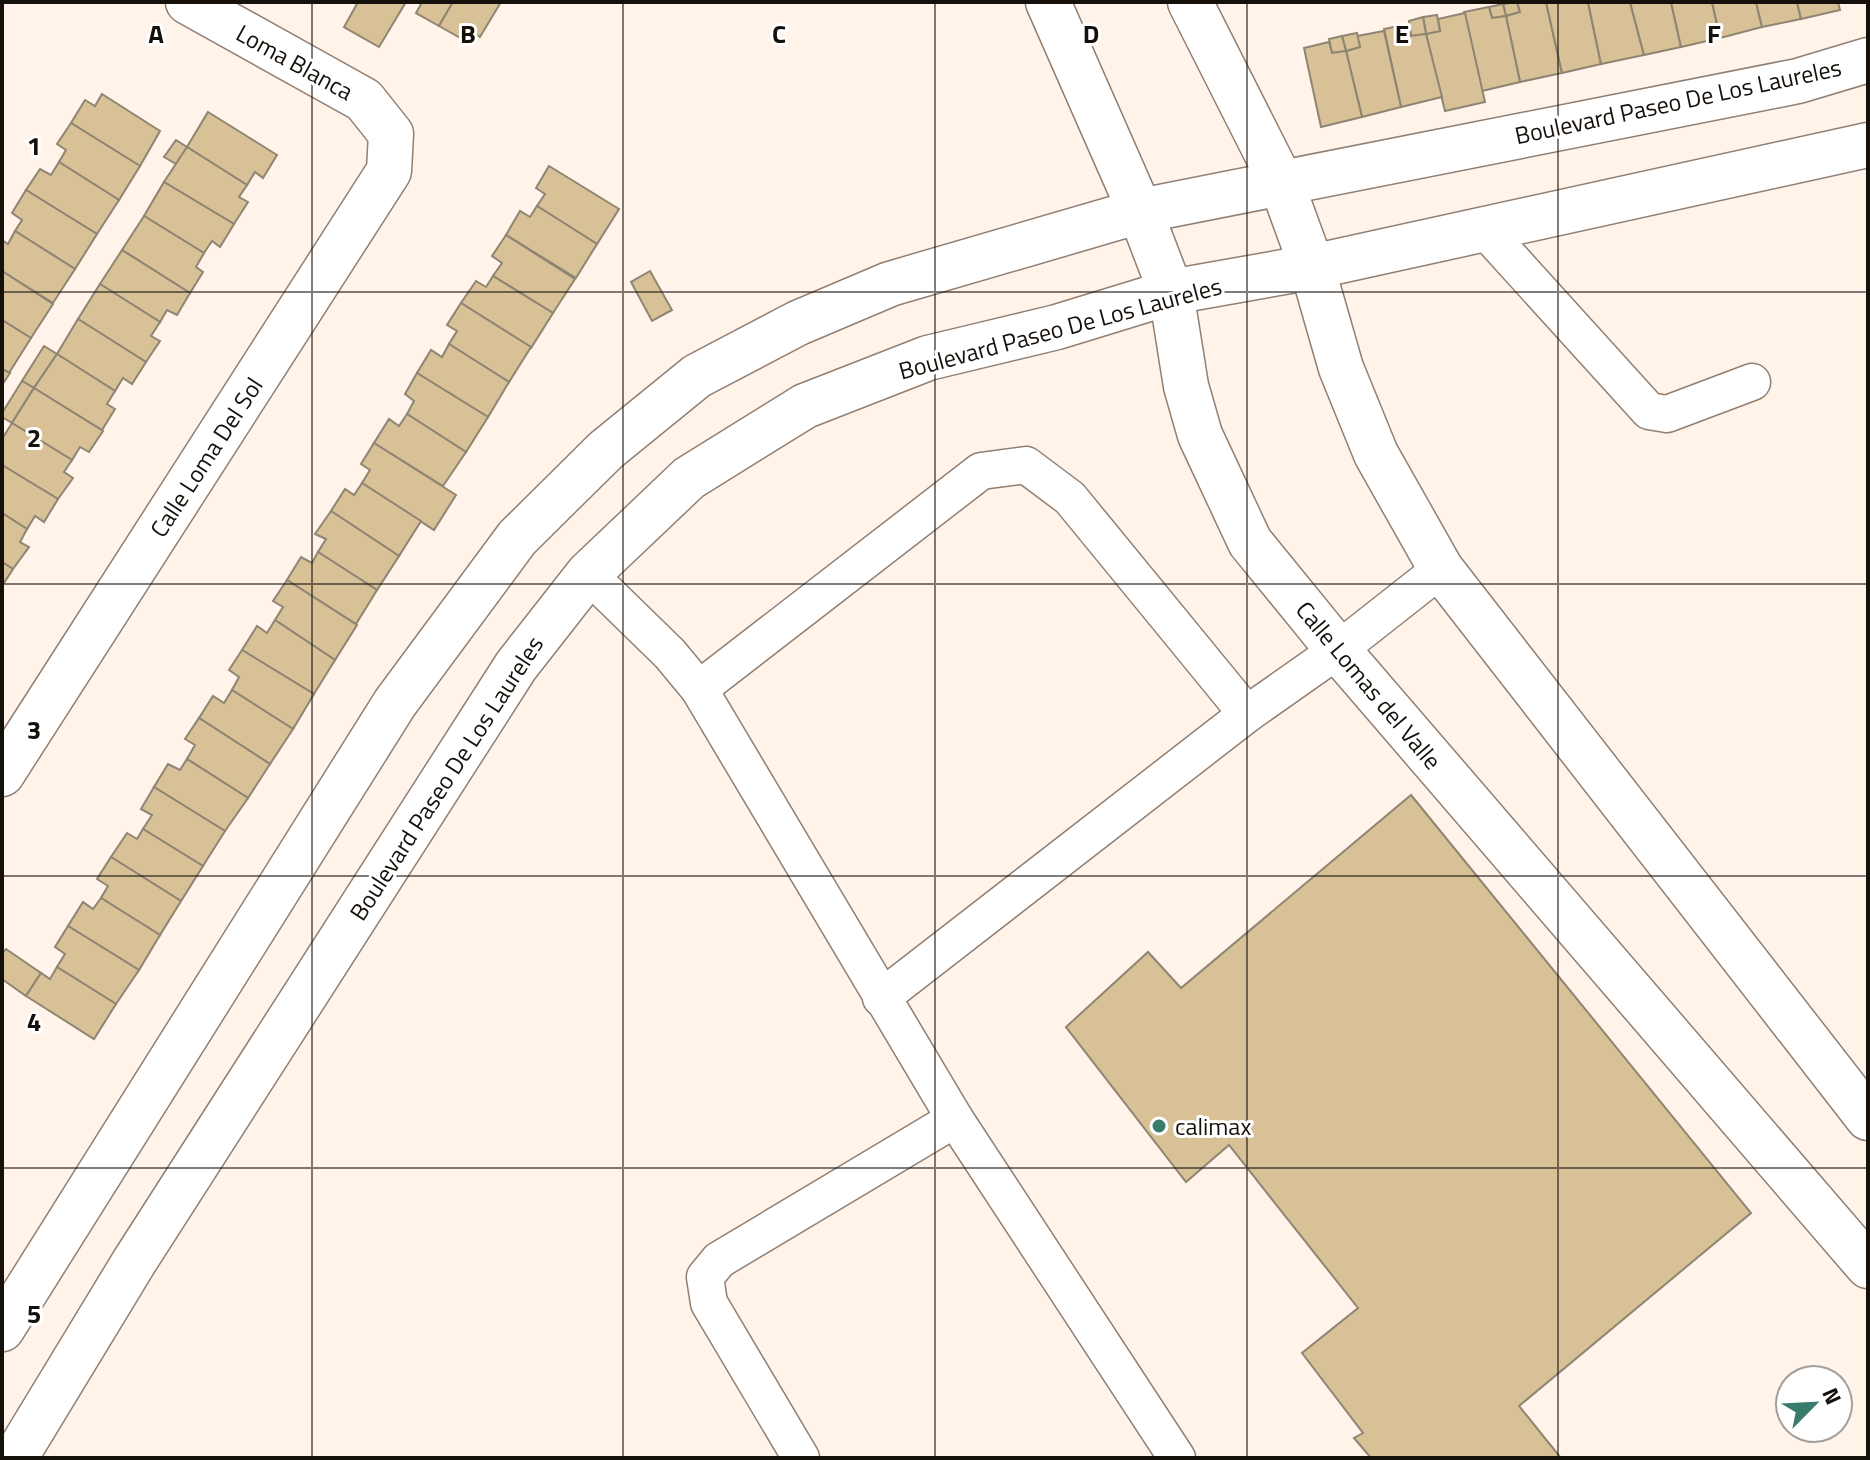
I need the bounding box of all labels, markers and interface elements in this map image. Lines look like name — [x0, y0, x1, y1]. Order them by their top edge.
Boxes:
text: A — [148, 14, 164, 53]
text: B — [460, 14, 476, 53]
text: C — [772, 14, 786, 53]
text: D — [1083, 14, 1099, 53]
text: E — [1395, 14, 1409, 53]
text: F — [1707, 14, 1721, 53]
street label: Loma Blanca — [230, 15, 360, 109]
street label: Boulevard Paseo De Los Laureles — [1511, 49, 1845, 153]
text: 1 — [27, 126, 41, 165]
street label: Boulevard Paseo De Los Laureles — [894, 268, 1226, 388]
street label: Calle Loma Del Sol — [141, 370, 271, 544]
text: 2 — [27, 418, 41, 457]
street label: Calle Lomas del Valle — [1288, 593, 1450, 777]
street label: Boulevard Paseo De Los Laureles — [340, 629, 552, 927]
text: 3 — [27, 710, 41, 749]
text: 4 — [27, 1002, 41, 1041]
place label: calimax — [1175, 1108, 1251, 1144]
marker: calimax — [1150, 1117, 1168, 1135]
text: 5 — [27, 1294, 41, 1333]
north arrow — [1774, 1364, 1854, 1444]
text: N — [1814, 1382, 1851, 1410]

